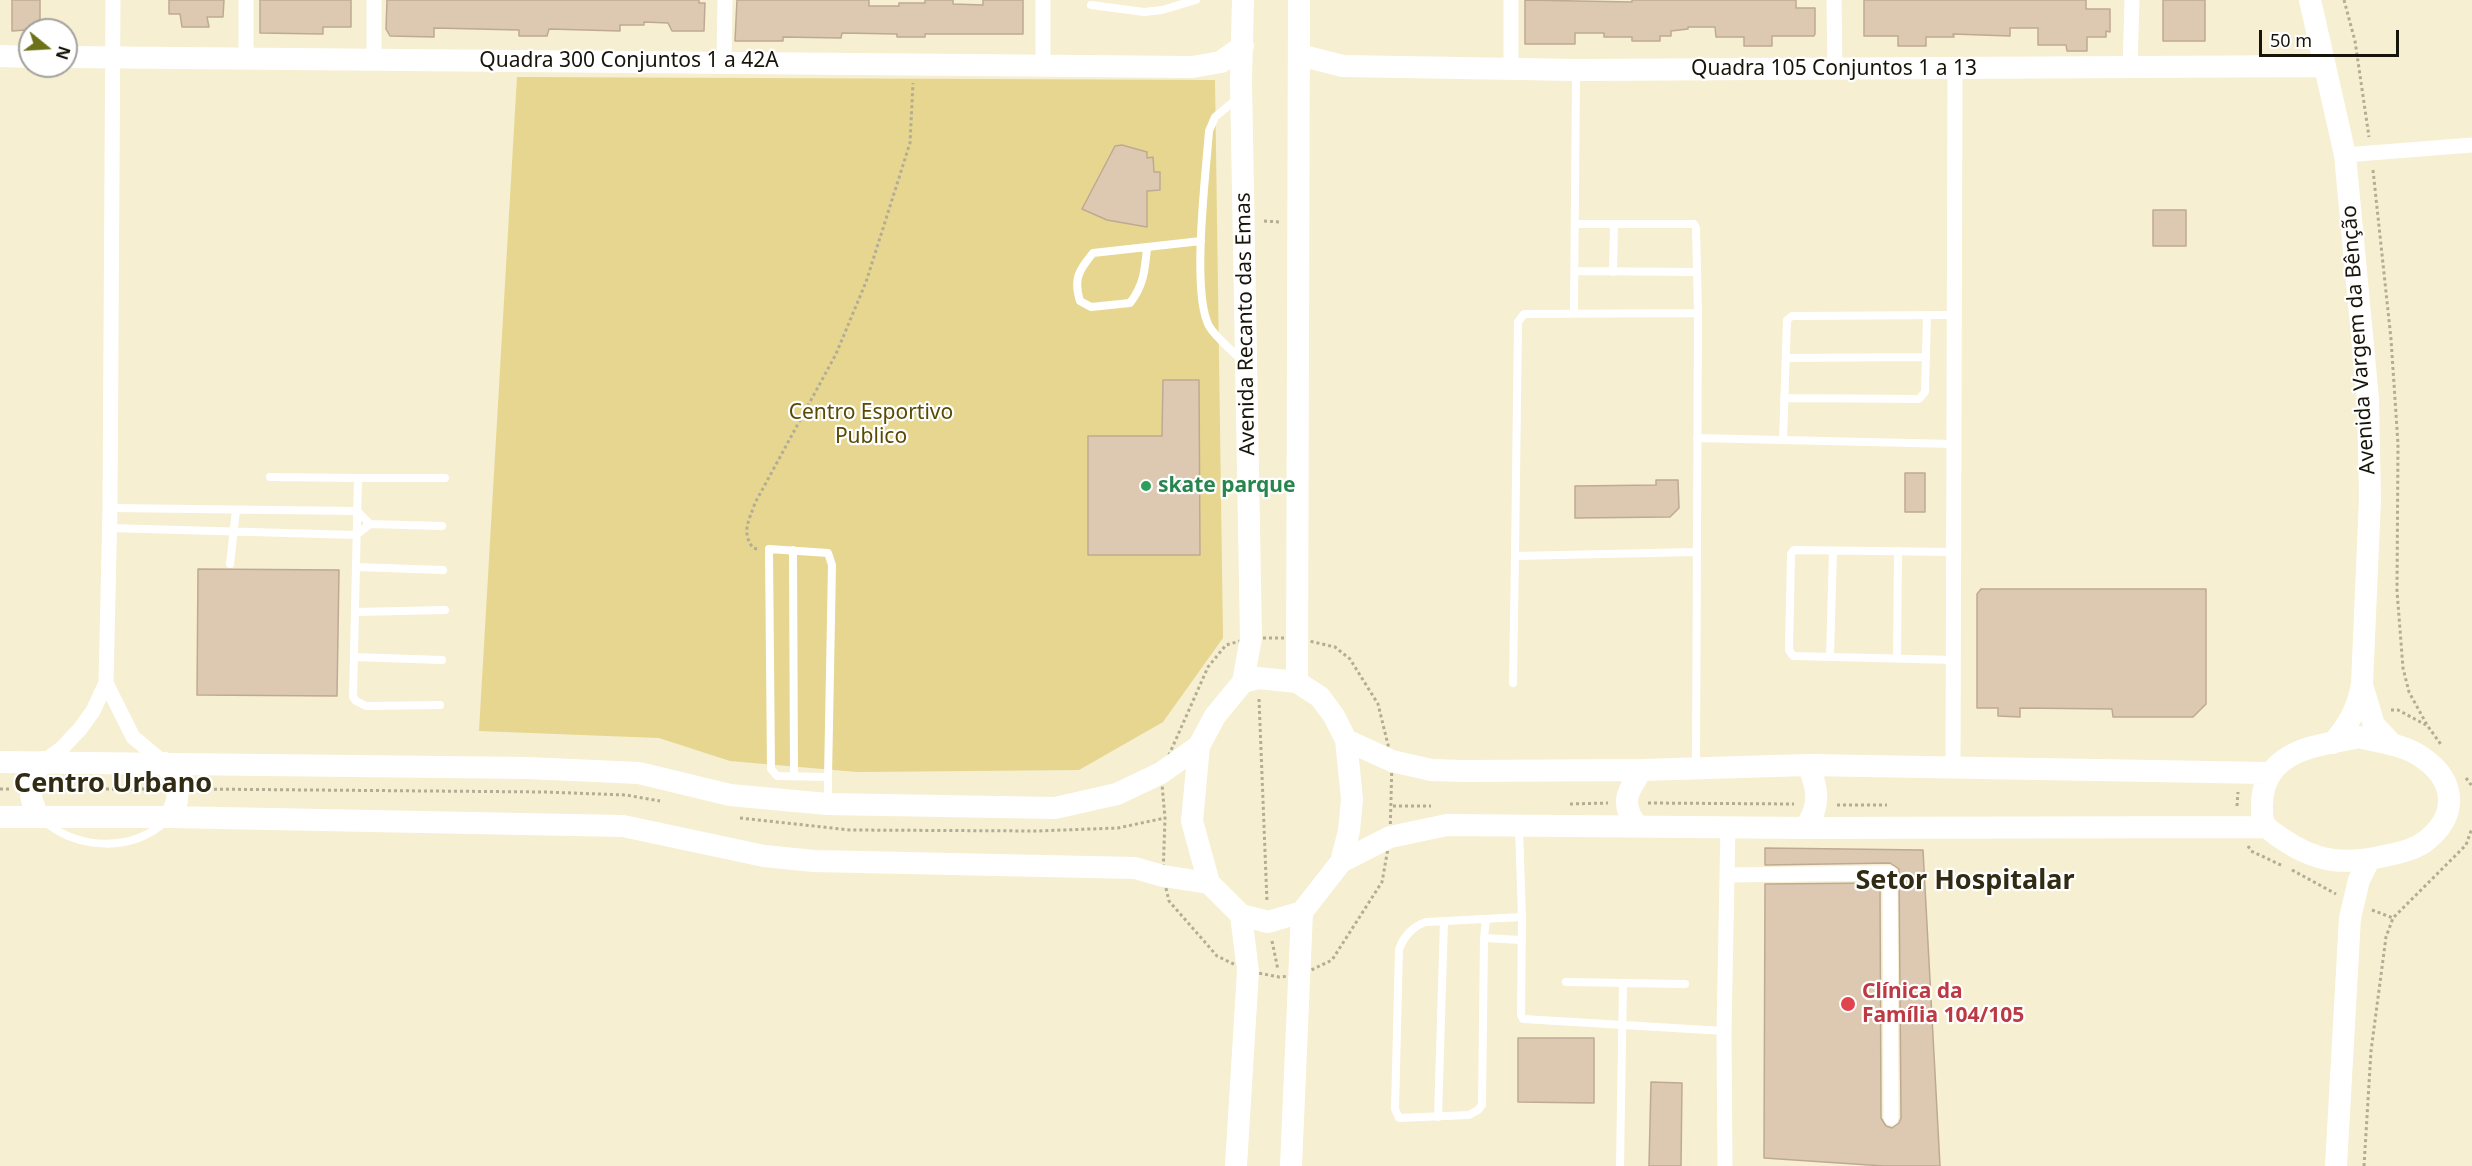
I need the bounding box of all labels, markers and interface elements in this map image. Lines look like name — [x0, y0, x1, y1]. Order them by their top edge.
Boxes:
north arrow — [18, 18, 78, 78]
scale bar — [2262, 18, 2402, 56]
text: 50 m — [2270, 28, 2312, 52]
text: N — [51, 43, 76, 63]
street label: Quadra 300 Conjuntos 1 a 42A — [479, 48, 779, 74]
street label: Quadra 105 Conjuntos 1 a 13 — [1691, 56, 1977, 82]
street label: Avenida Recanto das Emas — [1231, 192, 1261, 456]
street label: Avenida Vargem da Bênção — [2337, 204, 2381, 476]
park label: Centro Esportivo Publico — [789, 400, 953, 450]
place label: skate parque — [1158, 473, 1296, 499]
marker: skate parque — [1139, 479, 1153, 493]
district label: Centro Urbano — [14, 768, 212, 800]
district label: Setor Hospitalar — [1855, 865, 2075, 897]
place label: Clínica da Família 104/105 — [1862, 979, 2024, 1029]
marker: Clínica da Família 104/105 — [1839, 995, 1857, 1013]

